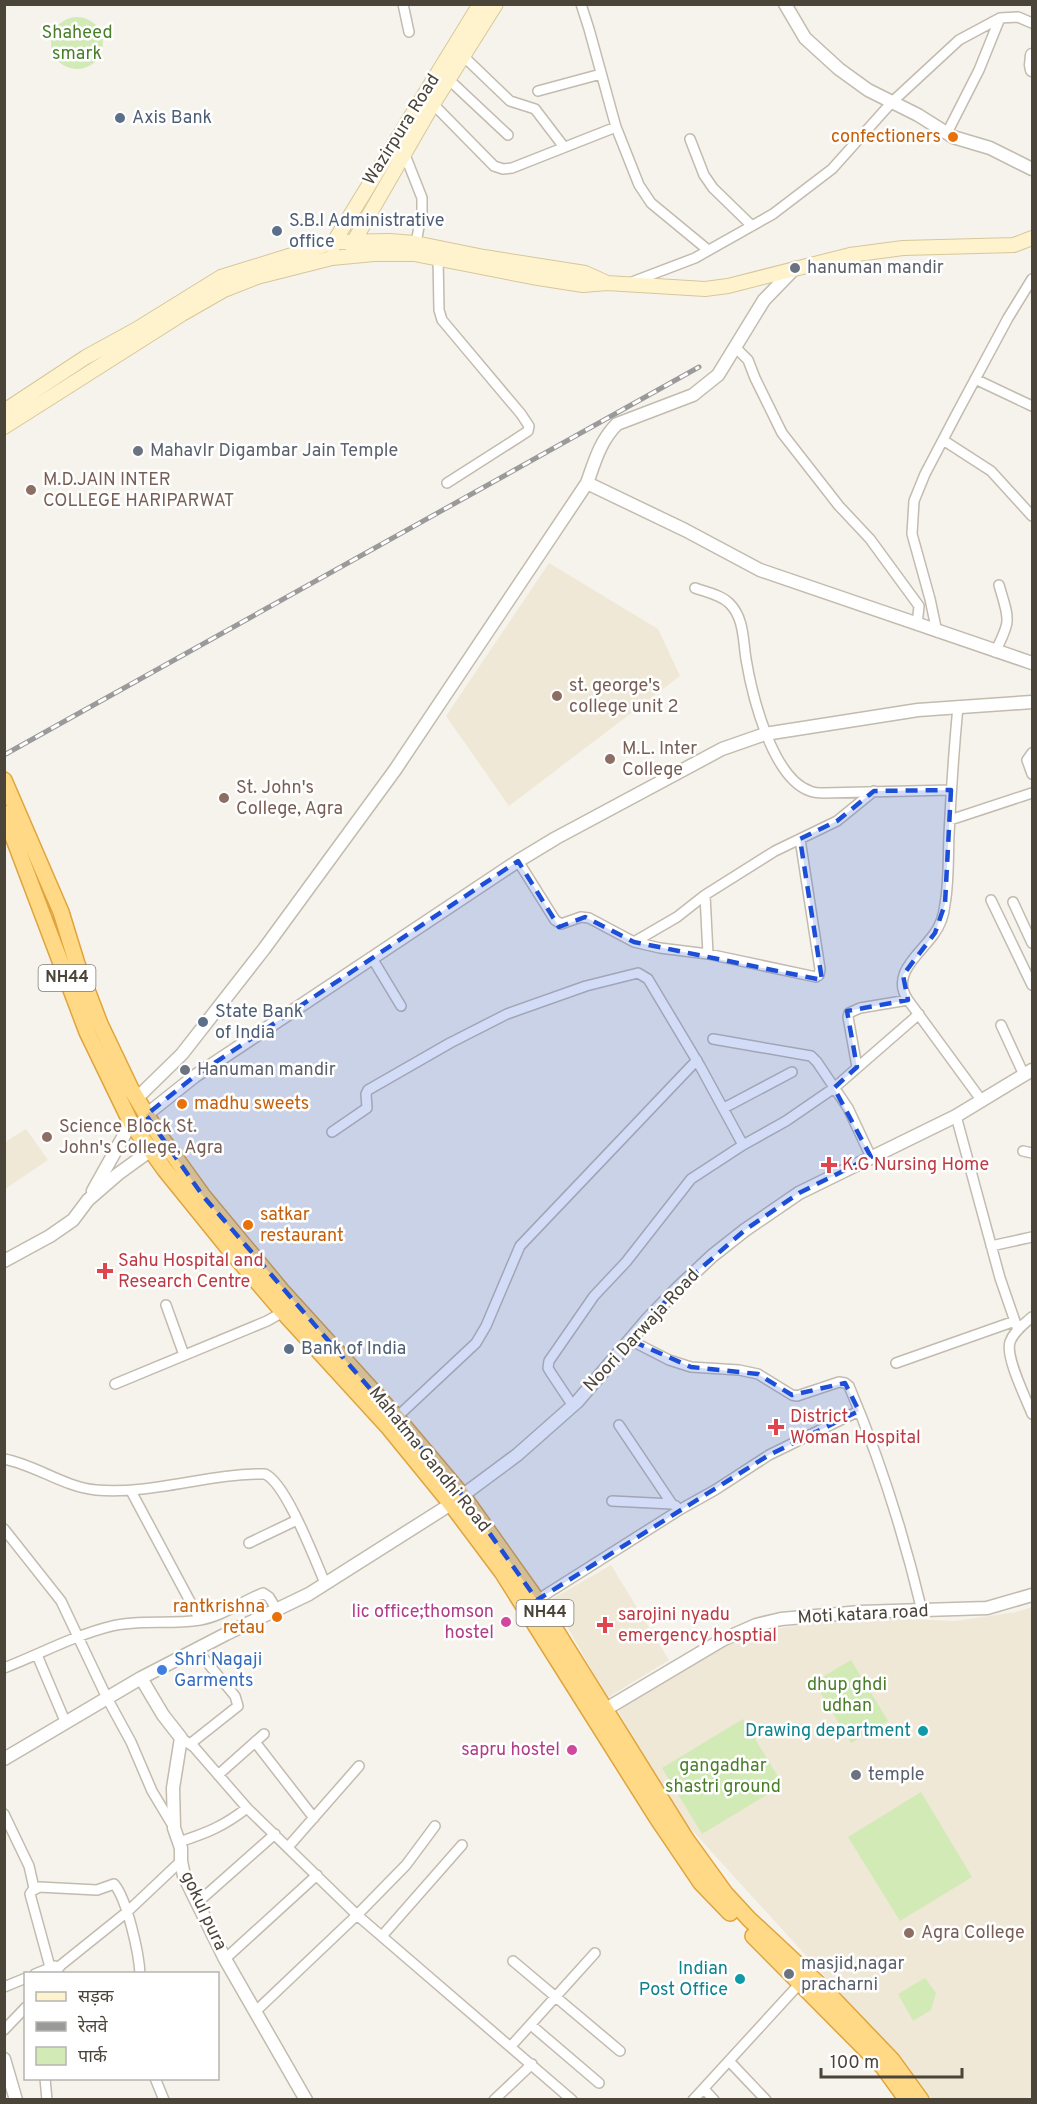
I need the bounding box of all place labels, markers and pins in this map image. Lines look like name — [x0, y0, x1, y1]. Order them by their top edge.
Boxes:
place label: Axis Bank — [132, 107, 212, 130]
marker: Axis Bank — [113, 111, 127, 125]
place label: confectioners — [831, 126, 941, 149]
marker: confectioners — [946, 130, 960, 144]
place label: S.B.I Administrative office — [289, 210, 445, 254]
marker: S.B.I Administrative office — [270, 224, 284, 238]
place label: hanuman mandir — [807, 257, 944, 280]
marker: hanuman mandir — [788, 261, 802, 275]
place label: MahavIr Digambar Jain Temple — [150, 440, 398, 463]
marker: MahavIr Digambar Jain Temple — [131, 444, 145, 458]
place label: M.D.JAIN INTER COLLEGE HARIPARWAT — [43, 469, 234, 513]
marker: M.D.JAIN INTER COLLEGE HARIPARWAT — [24, 483, 38, 497]
place label: st. george's college unit 2 — [569, 675, 679, 719]
marker: st. george's college unit 2 — [550, 689, 564, 703]
place label: M.L. Inter College — [622, 738, 697, 782]
marker: M.L. Inter College — [603, 752, 617, 766]
place label: St. John's College, Agra — [236, 777, 343, 821]
marker: St. John's College, Agra — [217, 791, 231, 805]
place label: State Bank of India — [215, 1001, 303, 1045]
marker: State Bank of India — [196, 1015, 210, 1029]
place label: Hanuman mandir — [197, 1059, 336, 1082]
marker: Hanuman mandir — [178, 1063, 192, 1077]
place label: madhu sweets — [194, 1093, 309, 1116]
marker: madhu sweets — [175, 1097, 189, 1111]
place label: Science Block St. John's College, Agra — [59, 1116, 223, 1160]
marker: Science Block St. John's College, Agra — [40, 1130, 54, 1144]
place label: K.G Nursing Home — [842, 1154, 989, 1177]
marker: K.G Nursing Home — [820, 1156, 838, 1174]
place label: satkar restaurant — [260, 1204, 344, 1248]
marker: satkar restaurant — [241, 1218, 255, 1232]
place label: Sahu Hospital and Research Centre — [118, 1250, 264, 1294]
marker: Sahu Hospital and Research Centre — [96, 1262, 114, 1280]
place label: Bank of India — [301, 1338, 406, 1361]
marker: Bank of India — [282, 1342, 296, 1356]
place label: District Woman Hospital — [790, 1406, 921, 1450]
marker: District Woman Hospital — [767, 1418, 785, 1436]
place label: rantkrishna retau — [173, 1596, 265, 1640]
place label: lic office;thomson hostel — [351, 1601, 494, 1645]
place label: sarojini nyadu emergency hosptial — [618, 1604, 777, 1648]
marker: rantkrishna retau — [270, 1610, 284, 1624]
marker: lic office;thomson hostel — [499, 1615, 513, 1629]
marker: sarojini nyadu emergency hosptial — [596, 1616, 614, 1634]
place label: Shri Nagaji Garments — [174, 1649, 262, 1693]
marker: Shri Nagaji Garments — [155, 1663, 169, 1677]
place label: Drawing department — [745, 1720, 911, 1743]
marker: Drawing department — [916, 1724, 930, 1738]
place label: sapru hostel — [461, 1739, 560, 1762]
marker: sapru hostel — [565, 1743, 579, 1757]
place label: temple — [868, 1764, 925, 1787]
marker: temple — [849, 1768, 863, 1782]
place label: Agra College — [921, 1922, 1025, 1945]
marker: Agra College — [902, 1926, 916, 1940]
place label: masjid,nagar pracharni — [801, 1953, 904, 1997]
place label: Indian Post Office — [639, 1958, 728, 2002]
marker: masjid,nagar pracharni — [782, 1967, 796, 1981]
marker: Indian Post Office — [733, 1972, 747, 1986]

